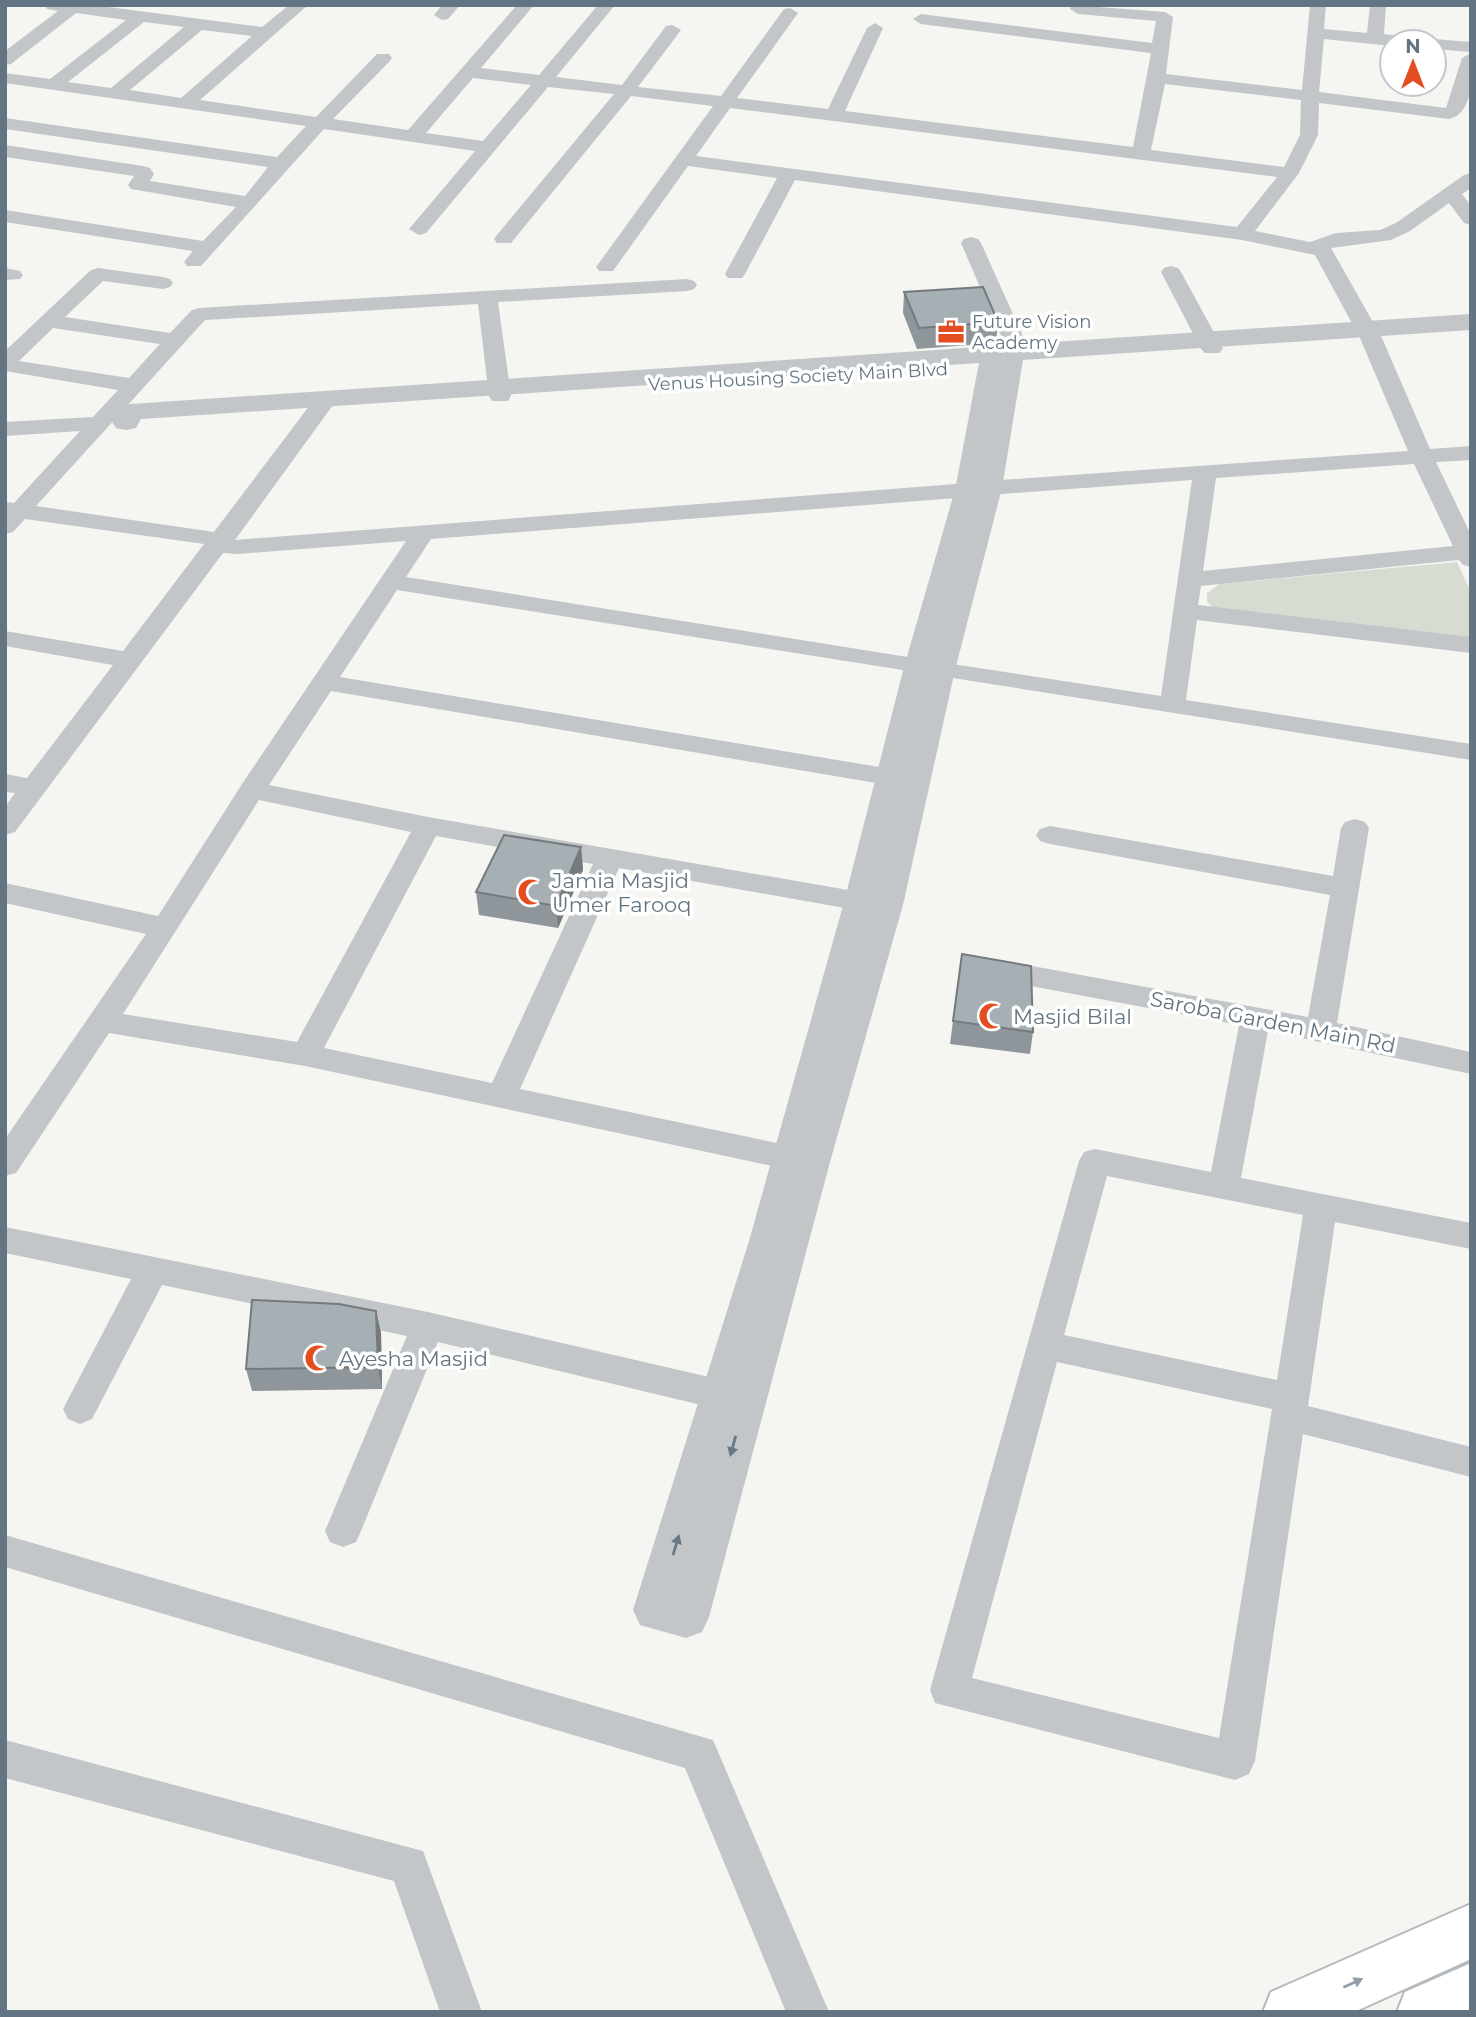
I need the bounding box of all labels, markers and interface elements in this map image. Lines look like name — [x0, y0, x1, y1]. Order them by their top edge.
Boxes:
north arrow — [1378, 28, 1448, 98]
text: N — [1405, 35, 1421, 58]
place label: Future Vision Academy — [972, 311, 1091, 354]
office icon: Future Vision Academy — [936, 317, 966, 347]
street label: Venus Housing Society Main Blvd — [648, 358, 948, 396]
place label: Jamia Masjid Umer Farooq — [551, 868, 692, 917]
mosque icon: Jamia Masjid Umer Farooq — [516, 877, 546, 907]
street label: Saroba Garden Main Rd — [1148, 986, 1398, 1058]
mosque icon: Masjid Bilal — [977, 1001, 1007, 1031]
place label: Masjid Bilal — [1013, 1004, 1132, 1029]
mosque icon: Ayesha Masjid — [303, 1343, 333, 1373]
place label: Ayesha Masjid — [339, 1346, 488, 1371]
one-way arrow — [727, 1436, 737, 1457]
one-way arrow — [671, 1534, 681, 1555]
one-way arrow — [1343, 1977, 1363, 1989]

